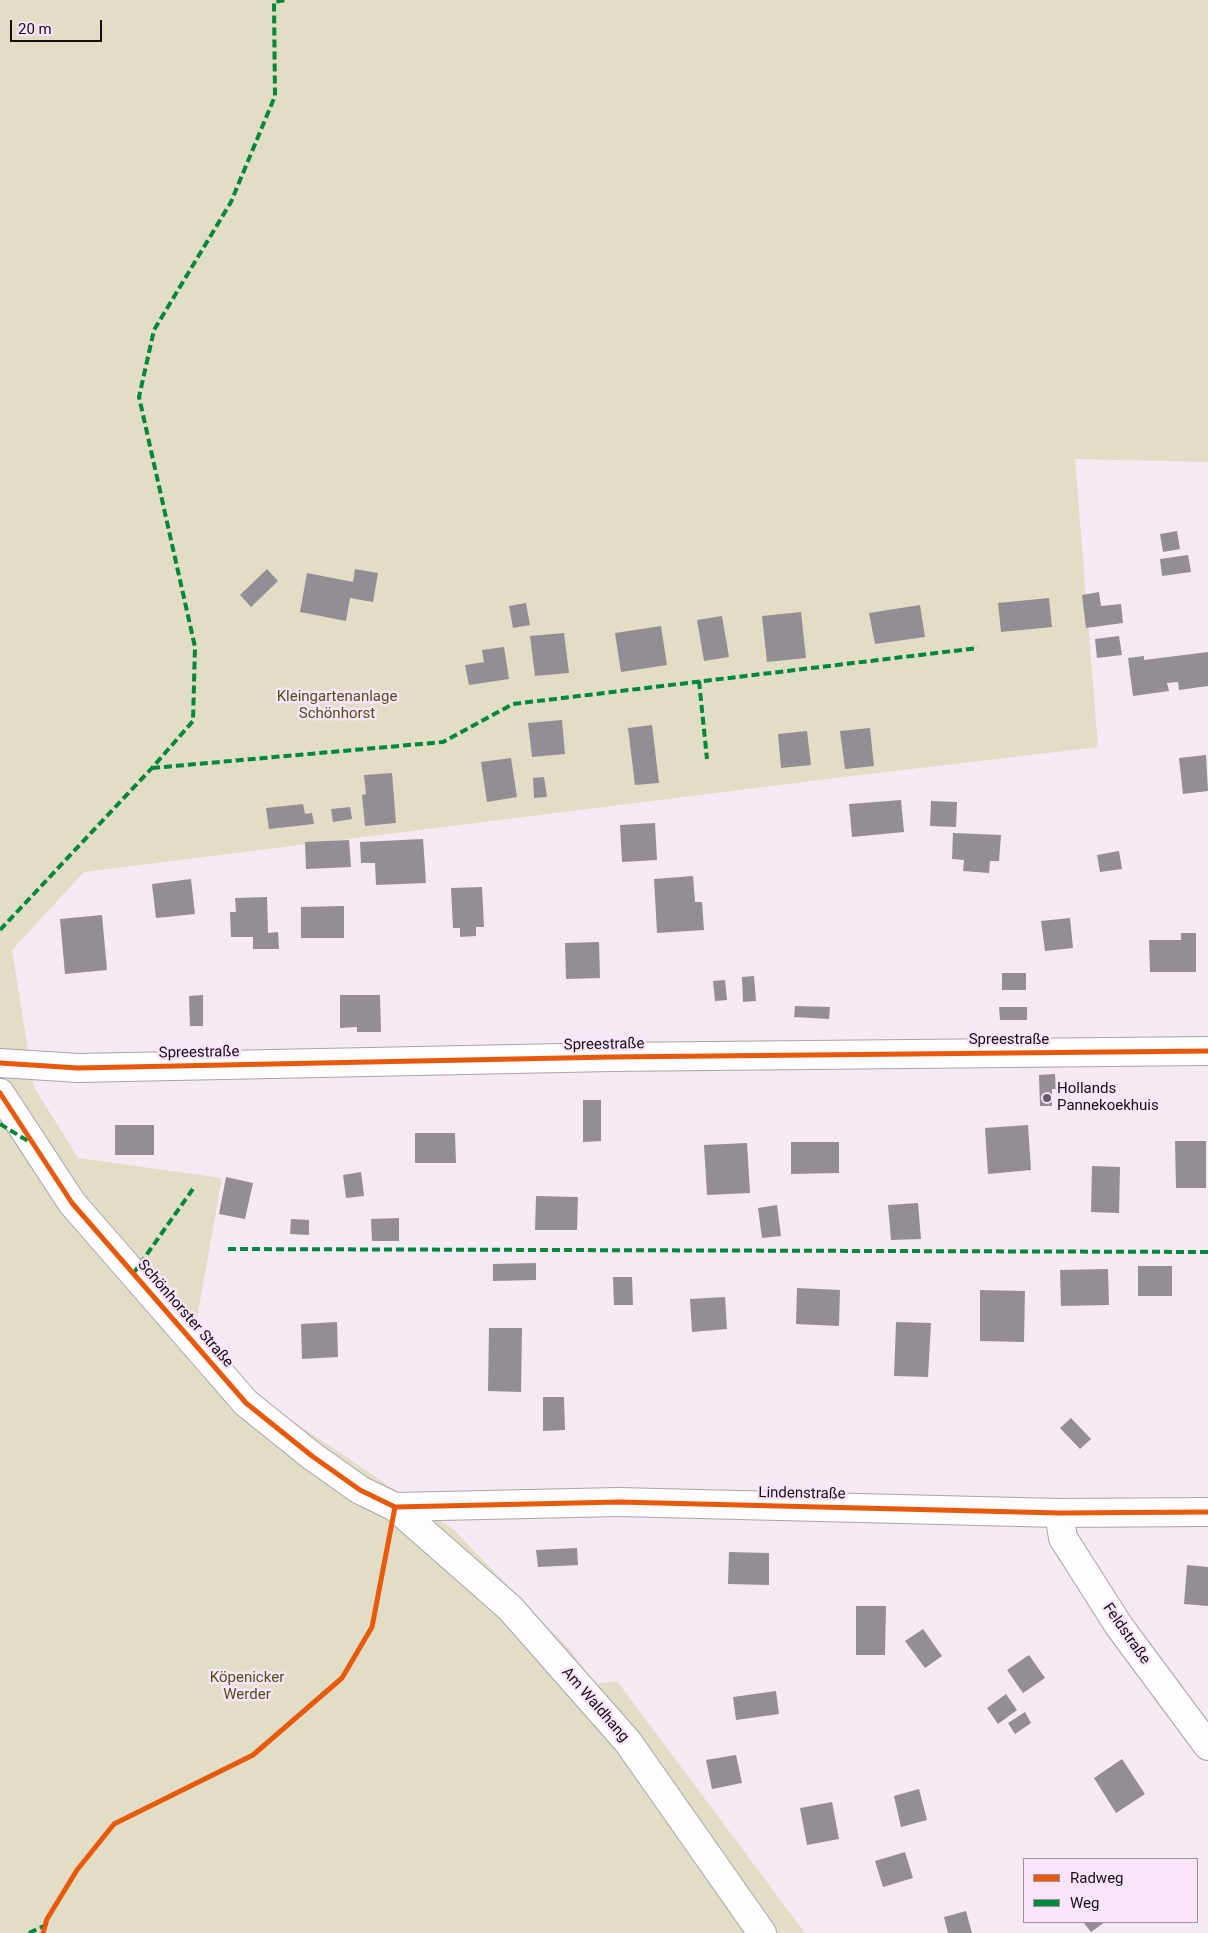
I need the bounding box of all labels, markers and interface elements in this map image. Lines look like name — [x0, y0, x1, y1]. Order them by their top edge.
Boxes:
scale bar — [12, 10, 105, 42]
text: 20 m — [18, 20, 52, 38]
park label: Kleingartenanlage Schönhorst — [277, 688, 397, 723]
street label: Spreestraße — [969, 1031, 1049, 1049]
street label: Spreestraße — [564, 1035, 644, 1055]
street label: Spreestraße — [159, 1043, 239, 1063]
place label: Hollands Pannekoekhuis — [1057, 1080, 1159, 1115]
marker: Hollands Pannekoekhuis — [1041, 1092, 1053, 1104]
street label: Schönhorster Straße — [133, 1256, 237, 1372]
street label: Lindenstraße — [758, 1484, 846, 1504]
street label: Feldstraße — [1098, 1600, 1154, 1668]
street label: Am Waldhang — [558, 1664, 632, 1746]
park label: Köpenicker Werder — [210, 1669, 284, 1704]
legend — [1023, 1858, 1198, 1923]
text: Radweg — [1070, 1869, 1124, 1887]
text: Weg — [1070, 1894, 1099, 1912]

